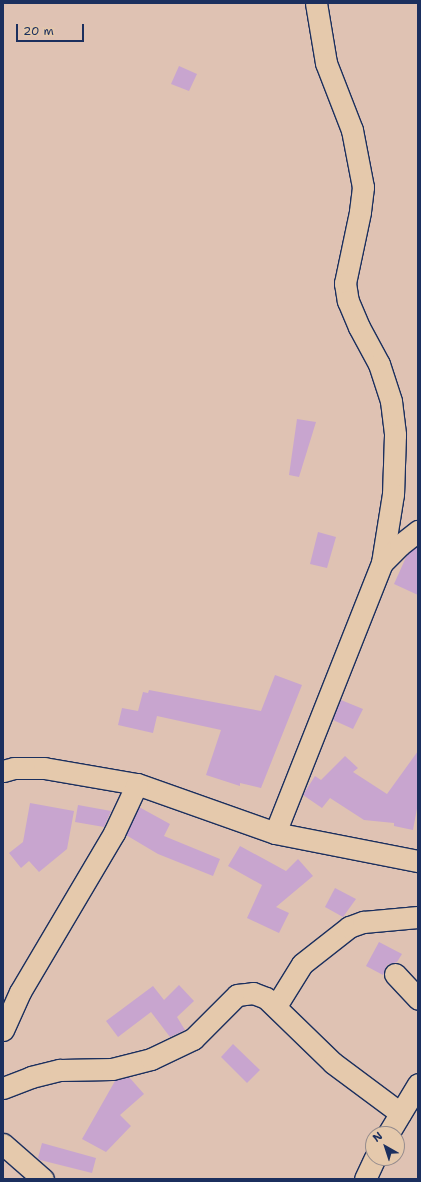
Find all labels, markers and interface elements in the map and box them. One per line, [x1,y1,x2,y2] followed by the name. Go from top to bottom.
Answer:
[18,16,86,42] scale bar
[23,23,54,39] text: 20 m
[365,1126,405,1166] north arrow
[370,1128,386,1146] text: N

